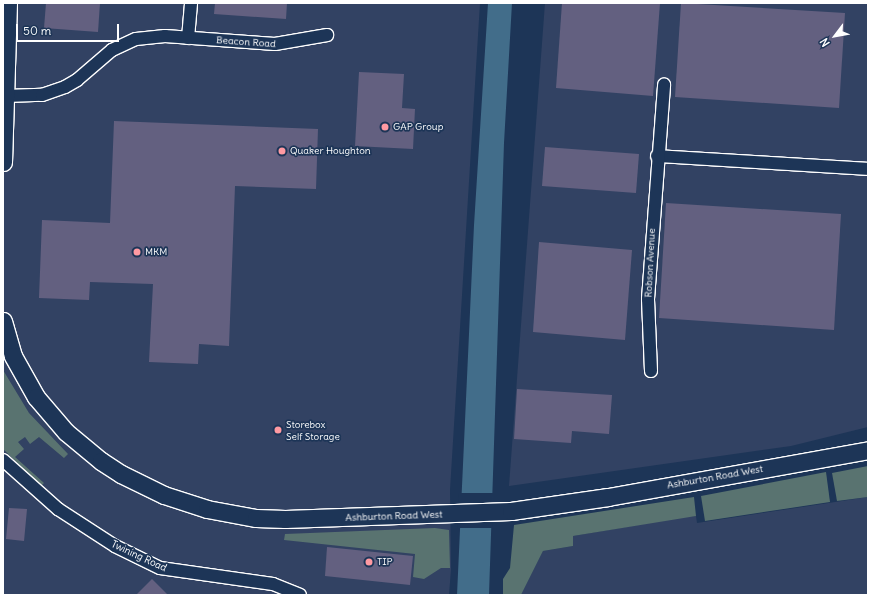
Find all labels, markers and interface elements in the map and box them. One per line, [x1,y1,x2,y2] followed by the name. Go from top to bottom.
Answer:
[18,16,121,42] scale bar
[815,16,855,56] north arrow
[23,23,51,38] text: 50 m
[216,34,276,50] street label: Beacon Road
[817,35,833,49] text: N
[393,121,443,133] place label: GAP Group
[380,122,390,132] marker: GAP Group
[290,145,371,157] place label: Quaker Houghton
[277,146,287,156] marker: Quaker Houghton
[642,228,658,298] street label: Robson Avenue
[145,246,167,258] place label: MKM
[132,247,142,257] marker: MKM
[286,418,340,442] place label: Storebox Self Storage
[273,425,283,435] marker: Storebox Self Storage
[666,463,764,491] street label: Ashburton Road West
[345,508,443,524] street label: Ashburton Road West
[109,538,169,574] street label: Twining Road
[377,556,393,568] place label: TIP
[364,557,374,567] marker: TIP

